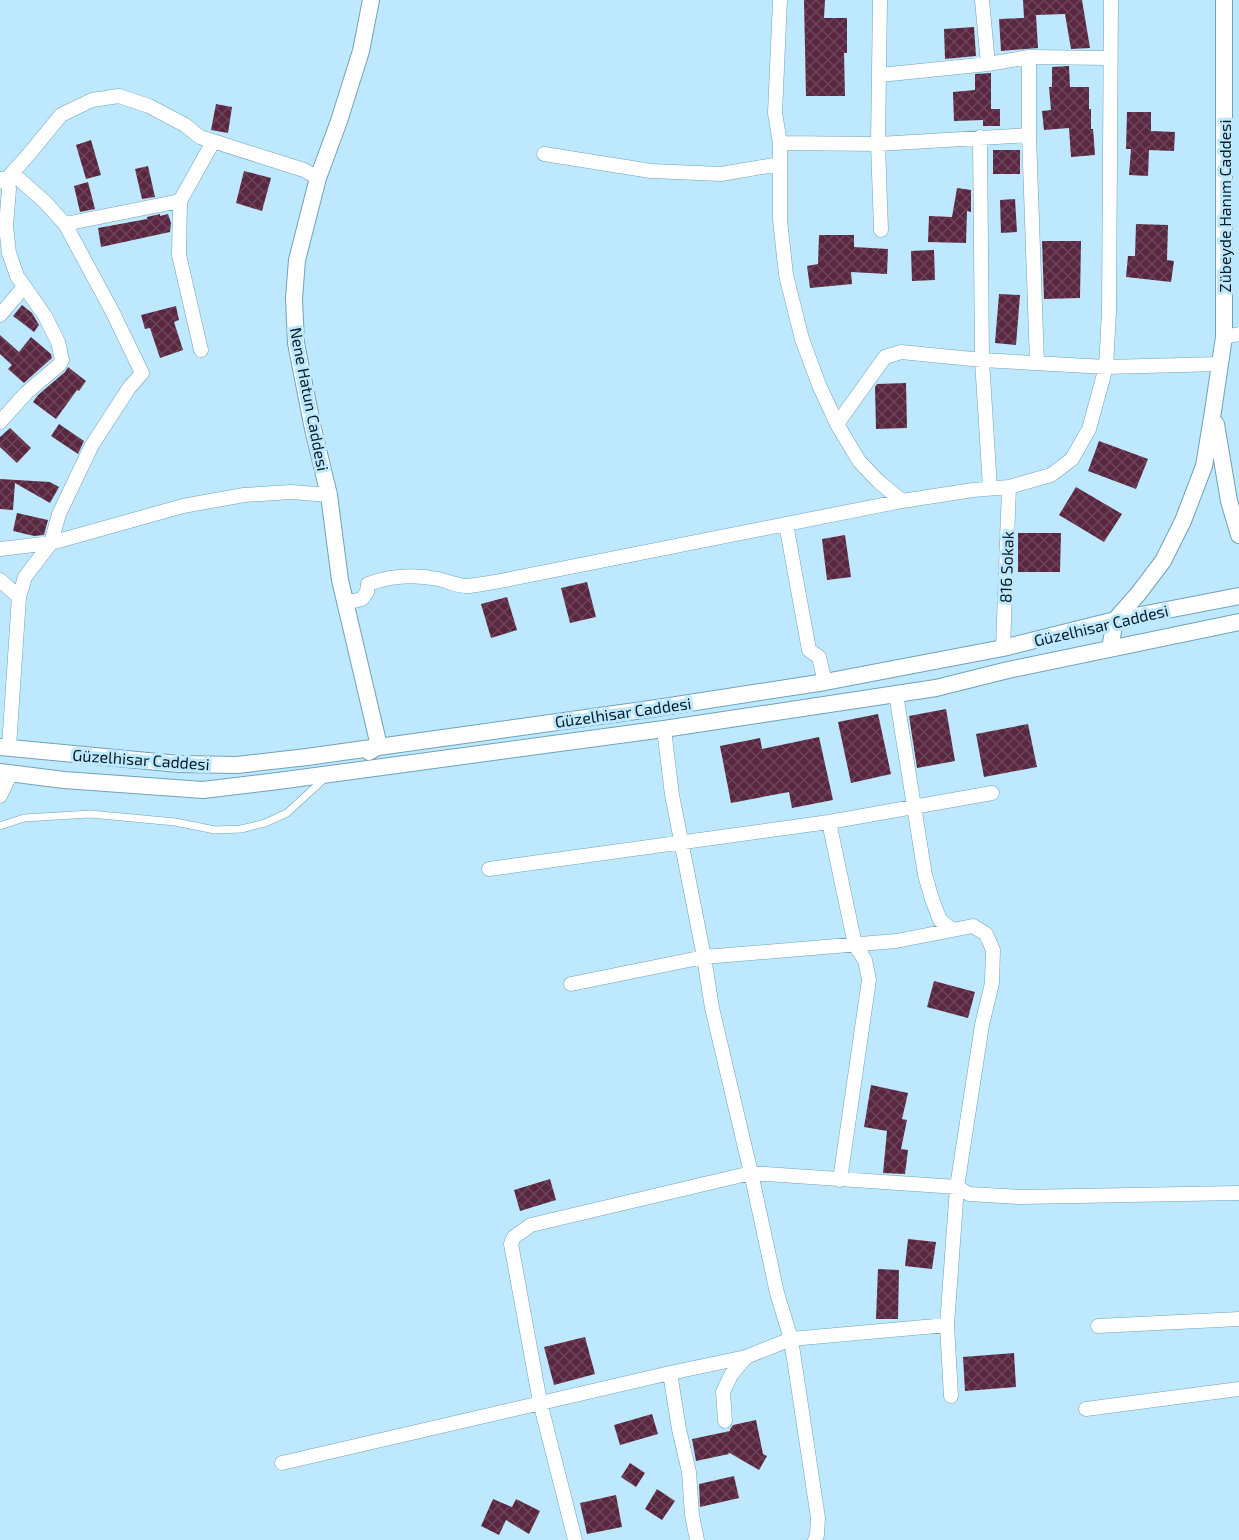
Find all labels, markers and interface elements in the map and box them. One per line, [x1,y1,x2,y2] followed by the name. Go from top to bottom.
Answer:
[1215,120,1234,292] street label: Zübeyde Hanım Caddesi
[287,326,333,472] street label: Nene Hatun Caddesi
[995,531,1017,603] street label: 816 Sokak
[1032,600,1170,650] street label: Güzelhisar Caddesi
[554,693,692,731] street label: Güzelhisar Caddesi
[72,745,210,773] street label: Güzelhisar Caddesi

